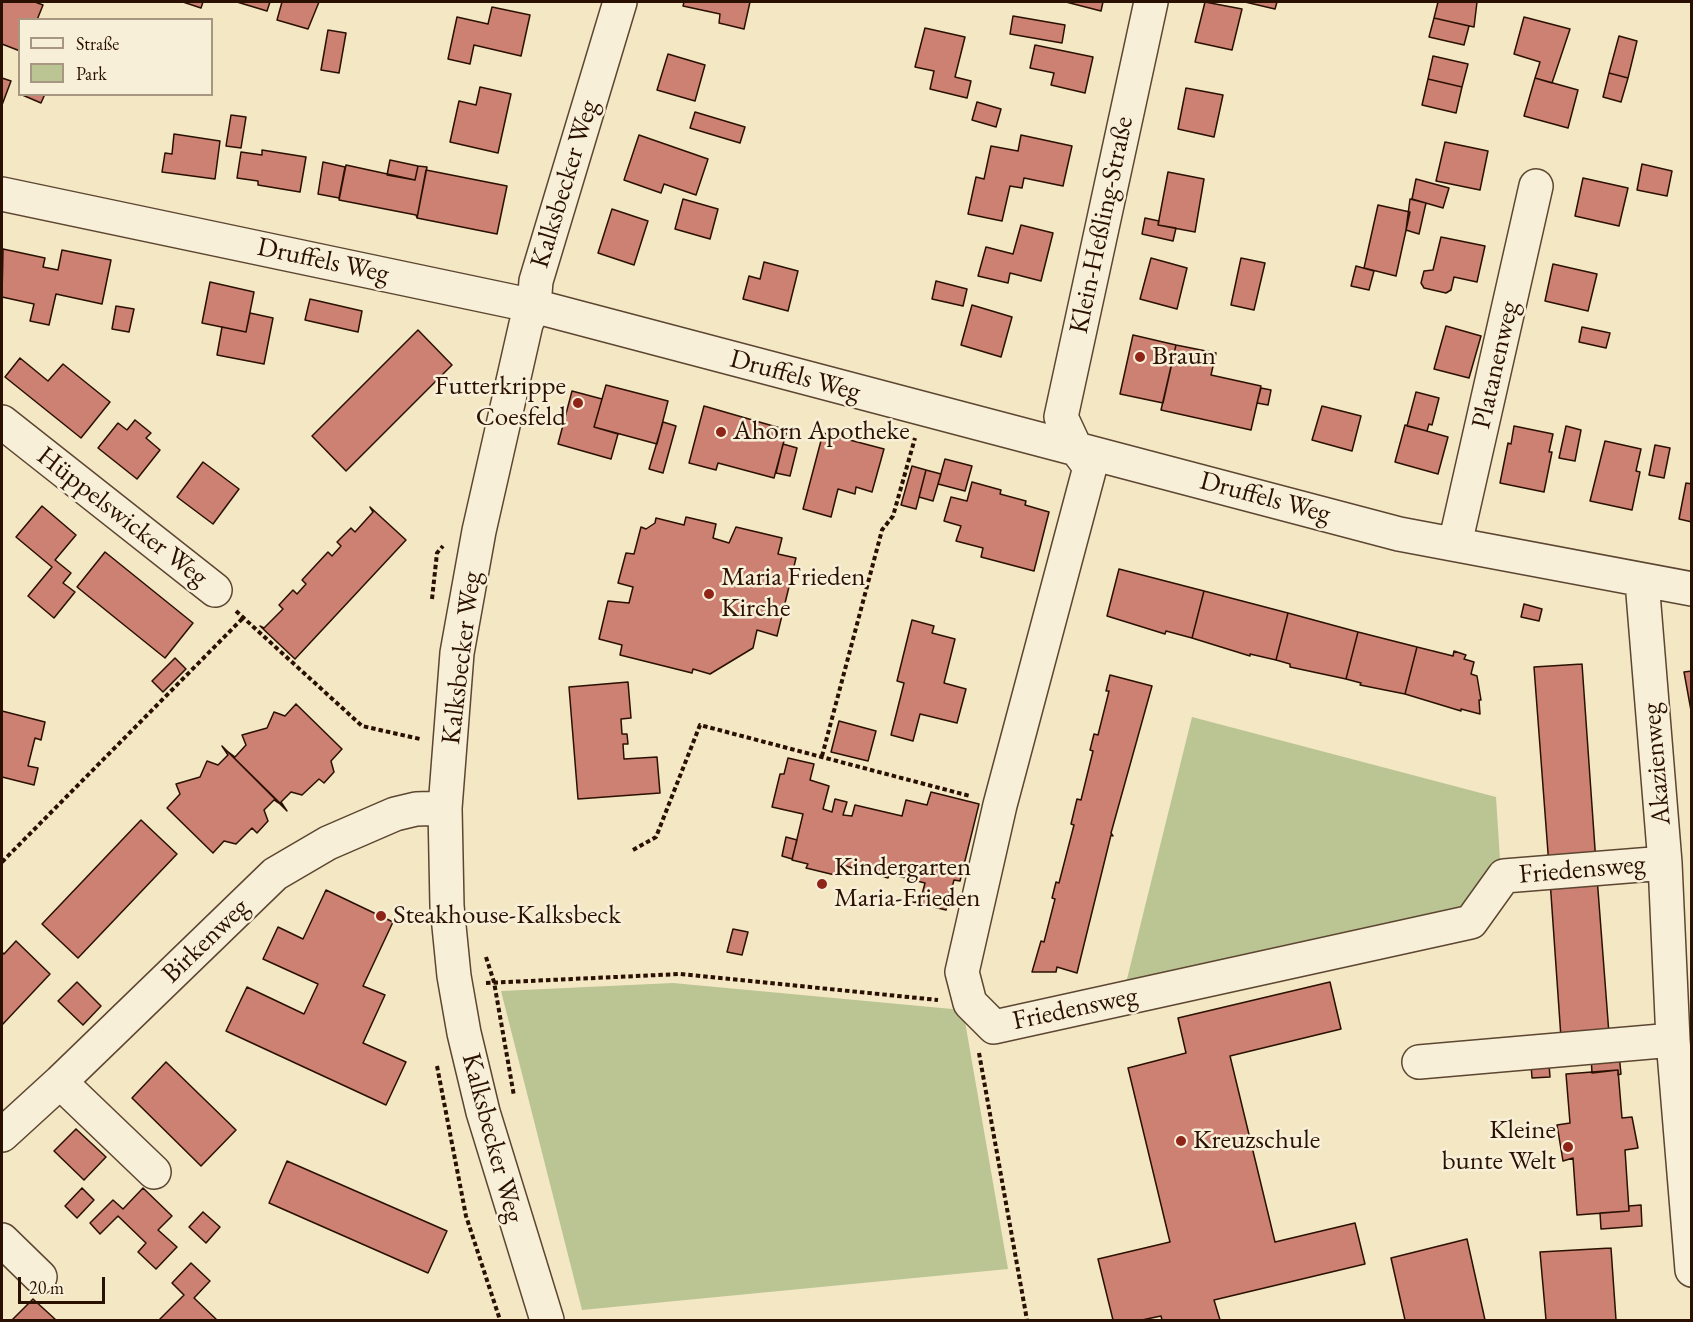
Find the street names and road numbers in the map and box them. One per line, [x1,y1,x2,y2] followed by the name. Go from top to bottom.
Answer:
[524,96,606,272] street label: Kalksbecker Weg
[1063,113,1141,337] street label: Klein-Heßling-Straße
[254,231,392,291] street label: Druffels Weg
[1466,298,1526,432] street label: Platanenweg
[726,343,864,409] street label: Druffels Weg
[30,440,214,594] street label: Hüppelswicker Weg
[1196,465,1334,531] street label: Druffels Weg
[435,570,489,746] street label: Kalksbecker Weg
[1636,702,1678,826] street label: Akazienweg
[1517,848,1647,892] street label: Friedensweg
[156,892,256,990] street label: Birkenweg
[1010,980,1140,1038] street label: Friedensweg
[454,1050,530,1226] street label: Kalksbecker Weg

